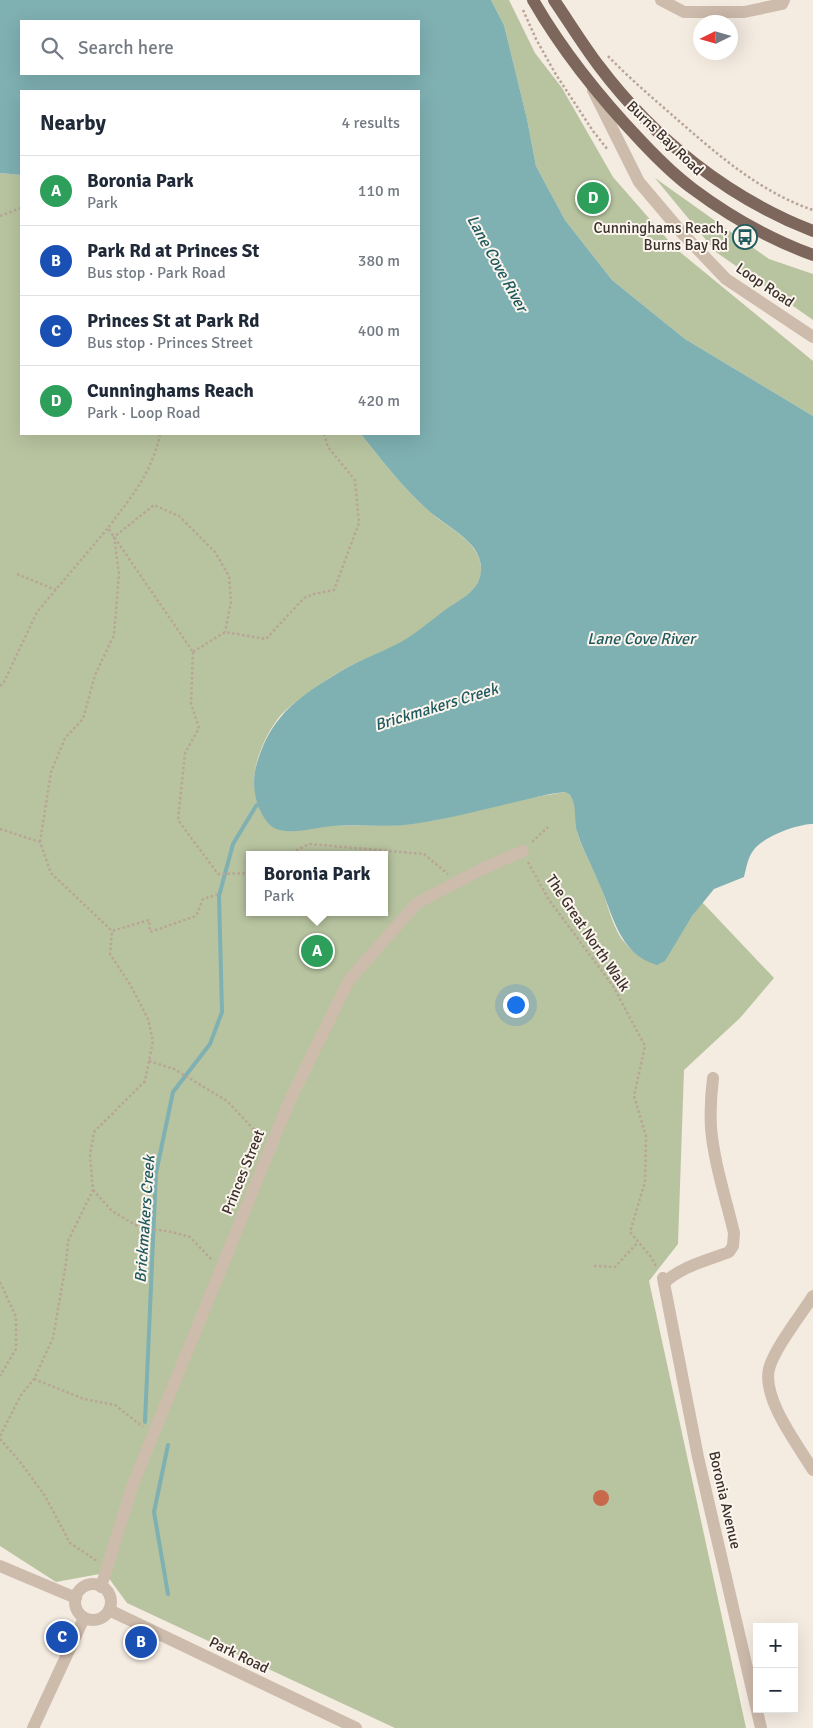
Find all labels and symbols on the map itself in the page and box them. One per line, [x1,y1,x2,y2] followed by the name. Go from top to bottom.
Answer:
[693,15,738,60] north arrow
[623,97,707,179] street label: Burns Bay Road
[577,179,609,217] pin: D
[462,212,533,317] water label: Lane Cove River
[594,219,728,254] place label: Cunninghams Reach, Burns Bay Rd
[732,224,758,250] bus stop icon: Cunninghams Reach, Burns Bay Rd
[732,259,798,311] street label: Loop Road
[587,629,697,649] water label: Lane Cove River
[372,678,502,735] water label: Brickmakers Creek
[542,871,634,995] street label: The Great North Walk
[301,932,333,970] pin: A
[503,992,529,1018] your location
[218,1127,268,1217] street label: Princes Street
[131,1153,160,1284] water label: Brickmakers Creek
[705,1449,745,1551] street label: Boronia Avenue
[46,1618,78,1656] pin: C
[125,1623,157,1661] pin: B
[206,1633,272,1677] street label: Park Road

